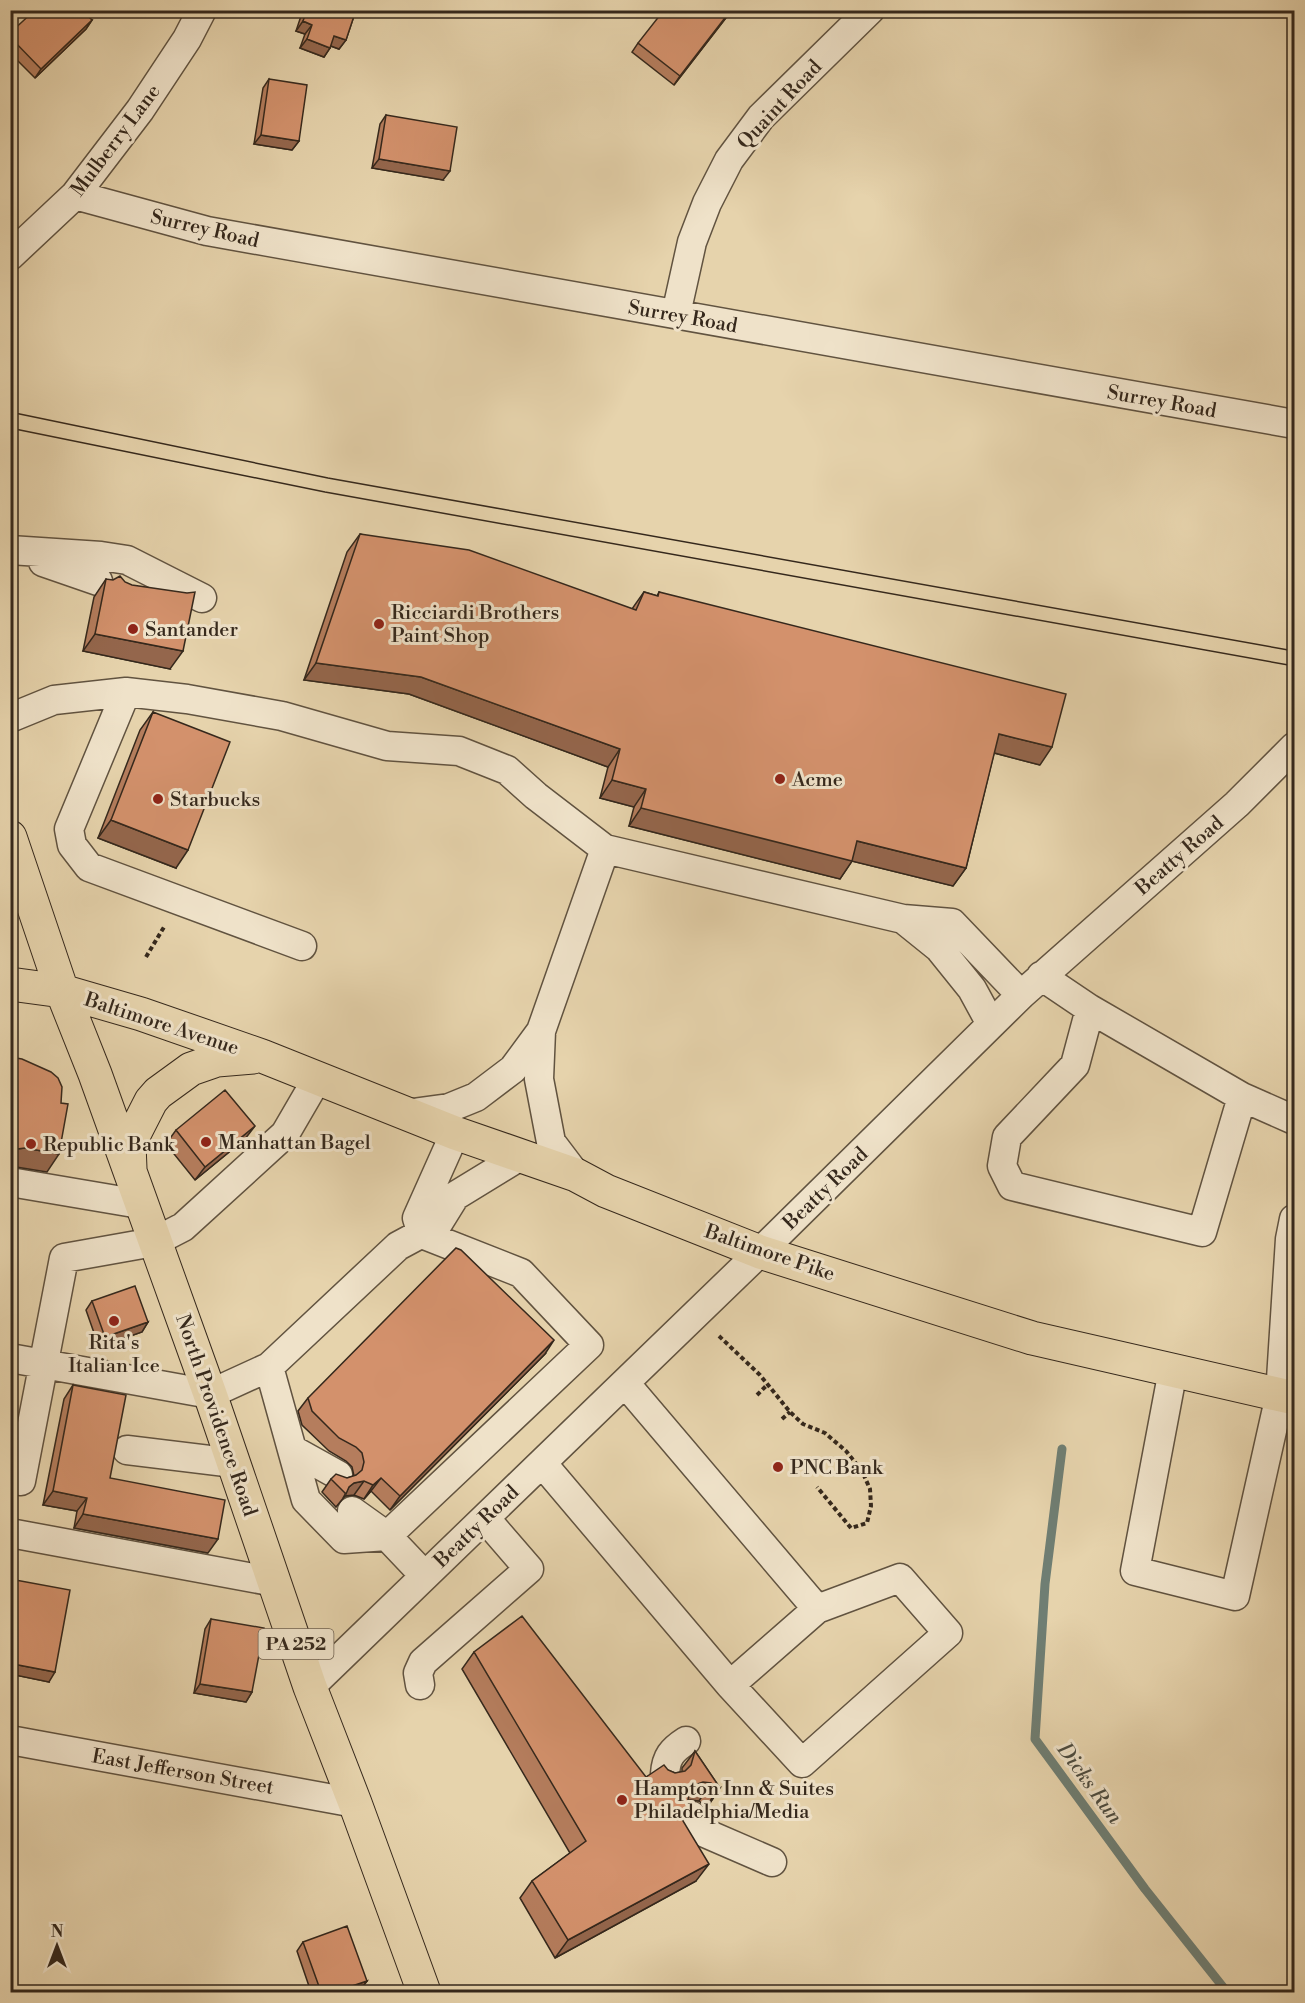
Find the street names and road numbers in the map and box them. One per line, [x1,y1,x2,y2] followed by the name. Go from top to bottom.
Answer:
[732,55,828,155] street label: Quaint Road
[66,80,167,202] street label: Mulberry Lane
[148,205,262,254] street label: Surrey Road
[626,296,740,340] street label: Surrey Road
[1105,381,1219,425] street label: Surrey Road
[1130,811,1230,902] street label: Beatty Road
[80,987,242,1061] street label: Baltimore Avenue
[778,1142,874,1237] street label: Beatty Road
[700,1219,838,1287] street label: Baltimore Pike
[169,1311,262,1520] street label: North Providence Road
[429,1480,525,1575] street label: Beatty Road
[258,1629,334,1659] road number: PA 252
[90,1744,276,1801] street label: East Jefferson Street

